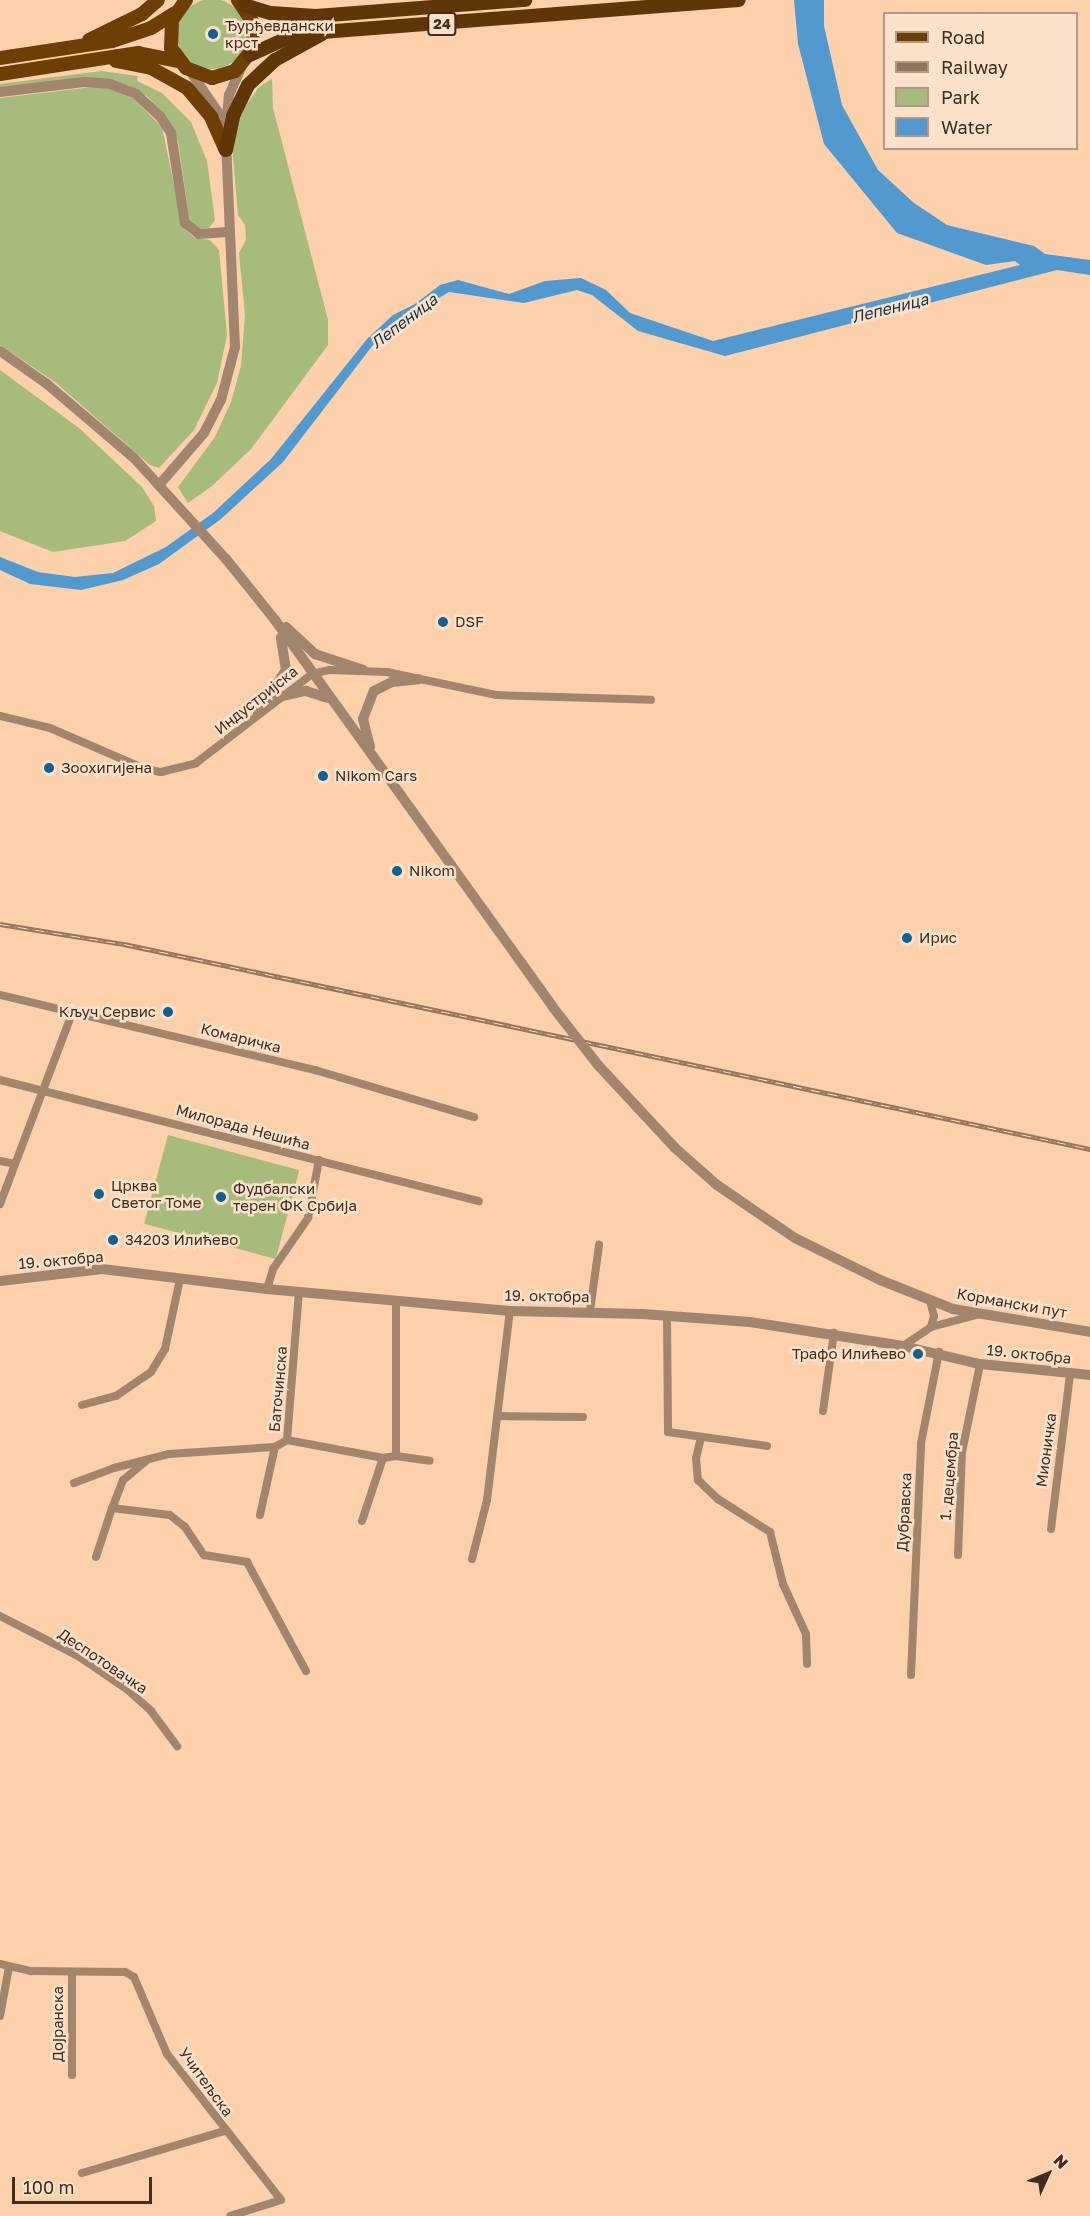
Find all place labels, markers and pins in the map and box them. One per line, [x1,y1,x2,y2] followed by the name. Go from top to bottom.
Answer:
[225,16,334,51] place label: Ђурђевдански крст
[206,27,220,41] marker: Ђурђевдански крст
[455,613,484,631] place label: DSF
[436,615,450,629] marker: DSF
[61,759,152,777] place label: Зоохигијена
[42,761,56,775] marker: Зоохигијена
[335,767,417,785] place label: Nikom Cars
[316,769,330,783] marker: Nikom Cars
[409,862,455,880] place label: Nikom
[390,864,404,878] marker: Nikom
[919,929,957,947] place label: Ирис
[900,931,914,945] marker: Ирис
[59,1003,156,1021] place label: Кључ Сервис
[161,1005,175,1019] marker: Кључ Сервис
[111,1176,202,1211] place label: Црква Светог Томе
[233,1179,357,1214] place label: Фудбалски терен ФК Србија
[92,1187,106,1201] marker: Црква Светог Томе
[214,1190,228,1204] marker: Фудбалски терен ФК Србија
[125,1231,238,1249] place label: 34203 Илићево
[106,1233,120,1247] marker: 34203 Илићево
[792,1345,906,1363] place label: Трафо Илићево
[911,1347,925,1361] marker: Трафо Илићево

